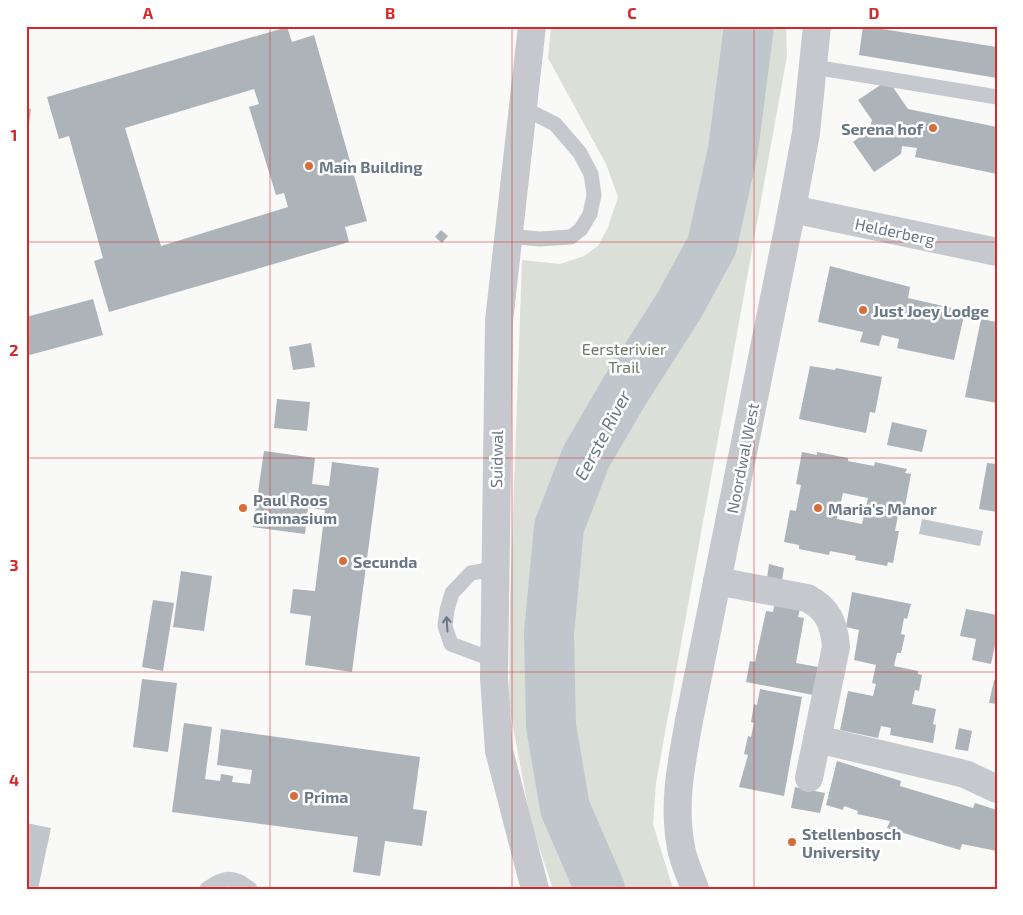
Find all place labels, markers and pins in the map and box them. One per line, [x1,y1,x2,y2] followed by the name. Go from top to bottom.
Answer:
[841,119,924,138] place label: Serena hof
[927,122,939,134] marker: Serena hof
[319,157,423,176] place label: Main Building
[303,160,315,172] marker: Main Building
[873,301,989,321] place label: Just Joey Lodge
[857,304,869,316] marker: Just Joey Lodge
[253,490,337,527] place label: Paul Roos Gimnasium
[828,499,937,518] place label: Maria's Manor
[237,502,249,514] marker: Paul Roos Gimnasium
[812,502,824,514] marker: Maria's Manor
[353,552,417,571] place label: Secunda
[337,555,349,567] marker: Secunda
[304,787,348,806] place label: Prima
[288,790,300,802] marker: Prima
[802,824,901,862] place label: Stellenbosch University
[786,836,798,848] marker: Stellenbosch University

